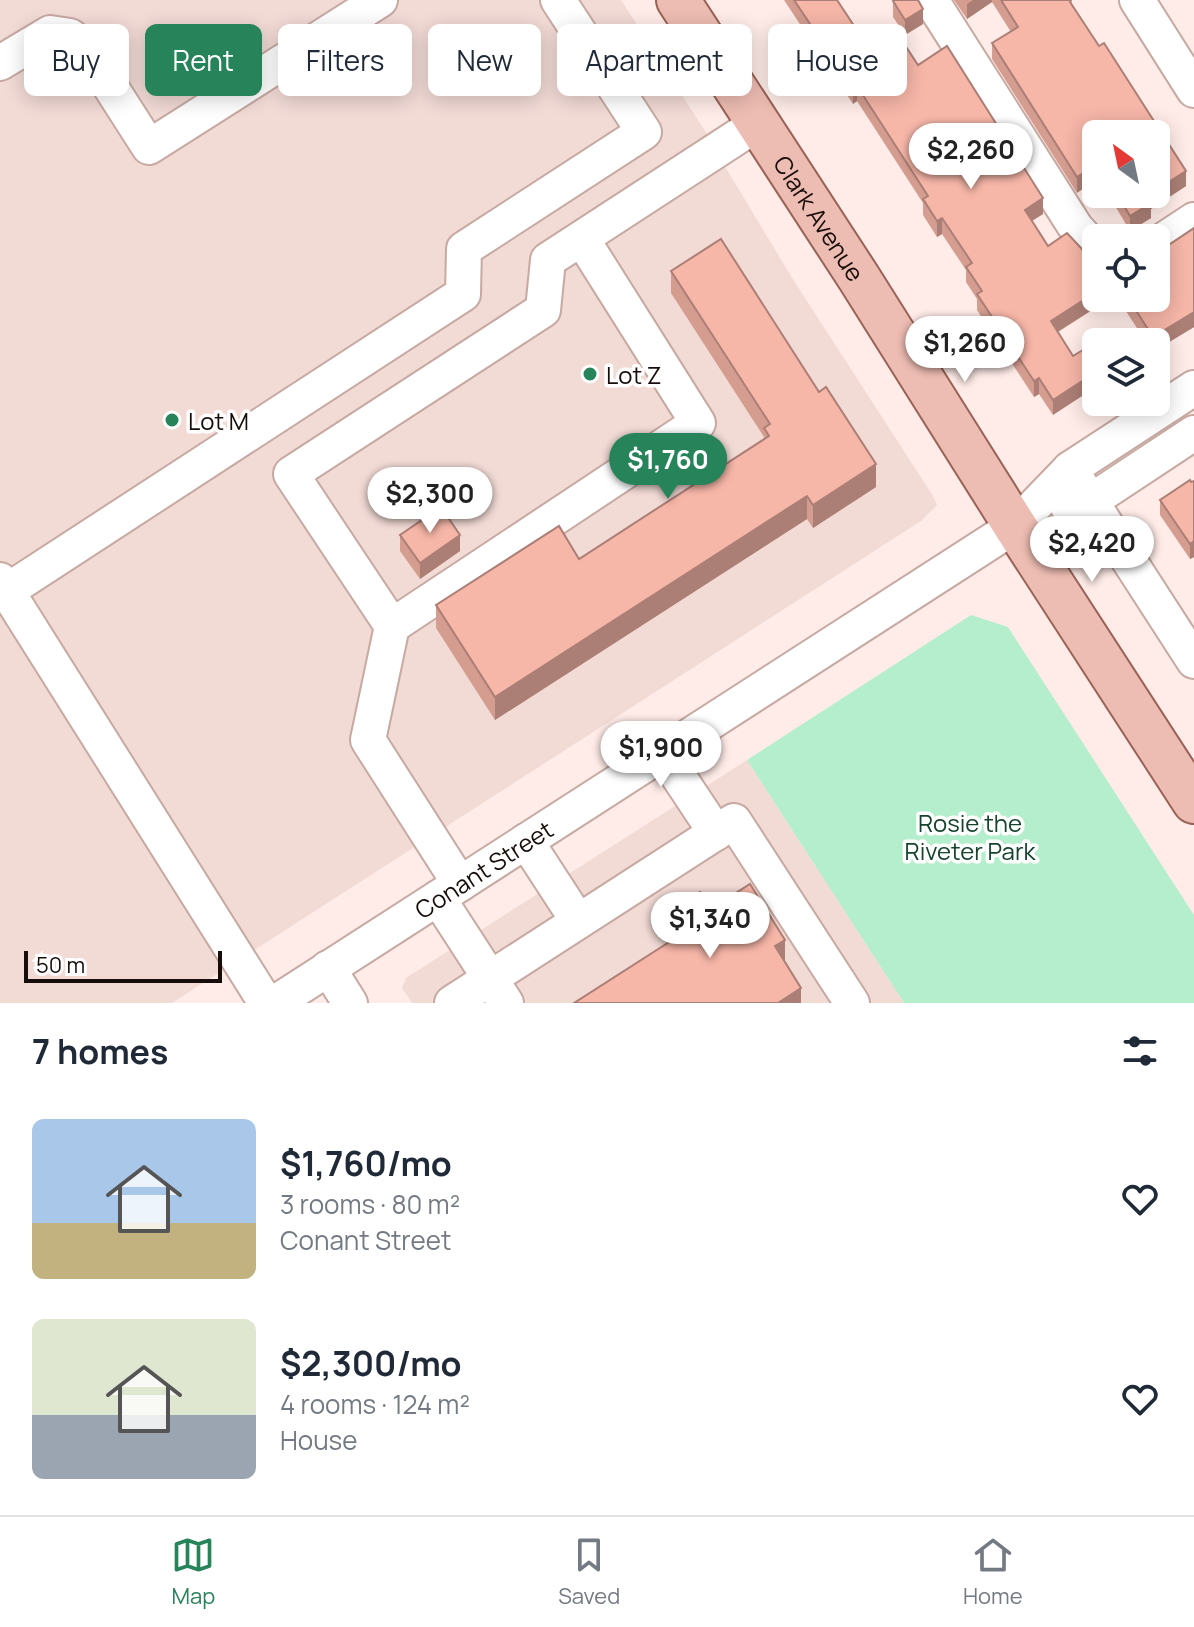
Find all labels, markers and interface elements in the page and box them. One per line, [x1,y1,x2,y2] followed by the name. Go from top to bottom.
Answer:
[24,24,129,96] chip: Buy
[145,24,262,96] chip: Rent
[278,24,412,96] chip: Filters
[428,24,541,96] chip: New
[557,24,752,96] chip: Apartment
[768,24,907,96] chip: House
[1082,120,1170,208] north arrow
[1082,120,1170,416] map controls
[906,123,1036,191] pin: $2,260
[927,131,1015,167] text: $2,260
[767,149,873,287] street label: Clark Avenue
[1082,224,1170,312] button: locate
[900,316,1030,384] pin: $1,260
[923,324,1007,360] text: $1,260
[1082,328,1170,416] button: layers
[606,358,662,391] place label: Lot Z
[581,365,599,383] marker: Lot Z
[188,404,249,437] place label: Lot M
[163,411,181,429] marker: Lot M
[603,433,733,501] pin: $1,760
[627,441,709,477] text: $1,760
[365,467,495,535] pin: $2,300
[385,475,475,511] text: $2,300
[1027,516,1157,584] pin: $2,420
[1048,524,1136,560] text: $2,420
[596,721,726,789] pin: $1,900
[619,729,703,765] text: $1,900
[905,806,1037,867] park label: Rosie the Riveter Park
[408,812,559,925] street label: Conant Street
[645,892,775,960] pin: $1,340
[669,900,751,936] text: $1,340
[24,947,222,983] scale bar
[36,950,85,980] text: 50 m
[32,1028,168,1074] text: 7 homes
[1118,1029,1162,1073] icon: filters
[280,1140,452,1186] text: $1,760/mo
[96,1151,192,1247] icon: home
[1118,1177,1162,1221] icon: heart
[280,1186,460,1222] text: 3 rooms · 80 m²
[280,1222,451,1258] text: Conant Street
[280,1340,461,1386] text: $2,300/mo
[96,1351,192,1447] icon: home
[1118,1377,1162,1421] icon: heart
[280,1386,470,1422] text: 4 rooms · 124 m²
[280,1422,357,1458] text: House
[171,1533,215,1611] tab: Map
[558,1533,620,1611] tab: Saved
[963,1533,1023,1611] tab: Home

